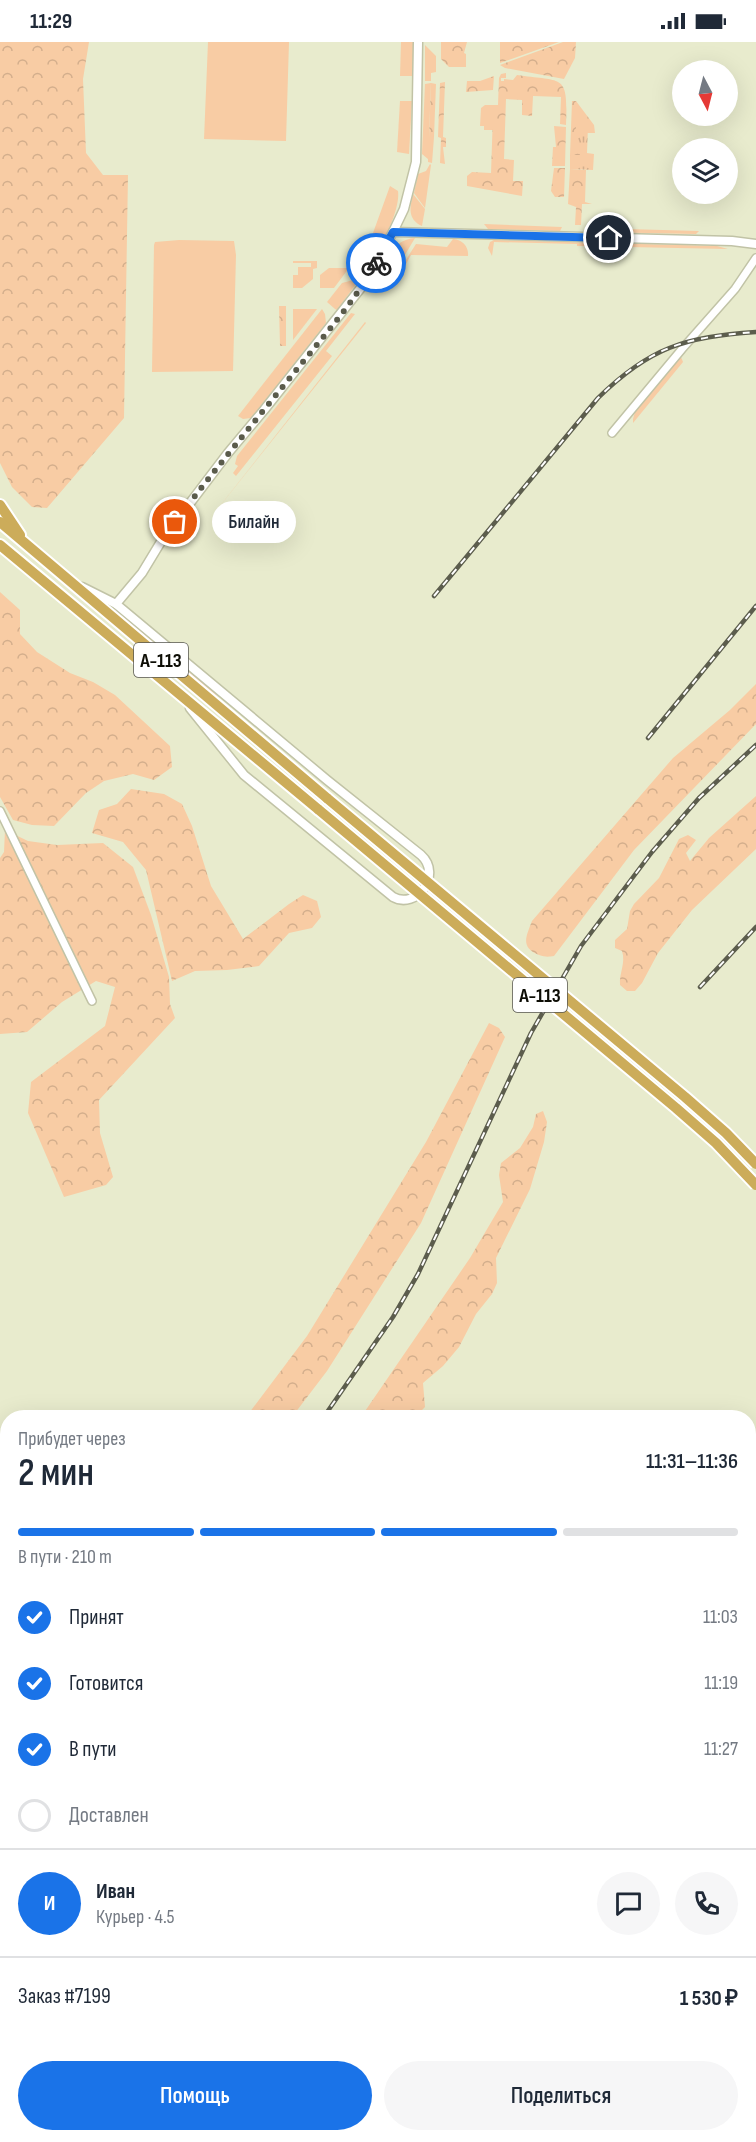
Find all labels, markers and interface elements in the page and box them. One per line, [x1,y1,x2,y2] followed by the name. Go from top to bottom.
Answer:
[30,8,72,35] text: 11:29
[672,60,738,126] north arrow
[672,60,738,204] map controls
[672,138,738,204] button: layers
[583,212,634,263] pin
[592,221,625,254] icon: home
[346,233,406,293] courier
[360,247,393,280] icon: bike
[149,496,200,547] pin
[211,501,295,543] callout: Билайн
[158,505,191,538] icon: bag
[228,510,280,534] text: Билайн
[134,643,188,677] road number: А-113
[513,978,567,1012] road number: А-113
[18,1427,126,1451] text: Прибудет через
[646,1448,738,1475] text: 11:31–11:36
[18,1450,94,1497] text: 2 мин
[18,1545,112,1569] text: В пути · 210 m
[18,1601,51,1634] icon: check
[69,1604,124,1631] text: Принят
[703,1605,738,1629] text: 11:03
[18,1667,51,1700] icon: check
[69,1670,143,1697] text: Готовится
[704,1671,738,1695] text: 11:19
[18,1733,51,1766] icon: check
[69,1736,117,1763] text: В пути
[704,1737,738,1761] text: 11:27
[69,1802,149,1829] text: Доставлен
[597,1872,660,1935] button: chat
[675,1872,738,1935] button: phone
[96,1878,135,1905] text: Иван
[44,1890,55,1917] text: И
[96,1905,175,1929] text: Курьер · 4.5
[18,1983,111,2010] text: Заказ #7199
[680,1985,738,2012] text: 1 530 ₽
[18,2061,372,2130] button: Помощь
[384,2061,738,2130] button: Поделиться

